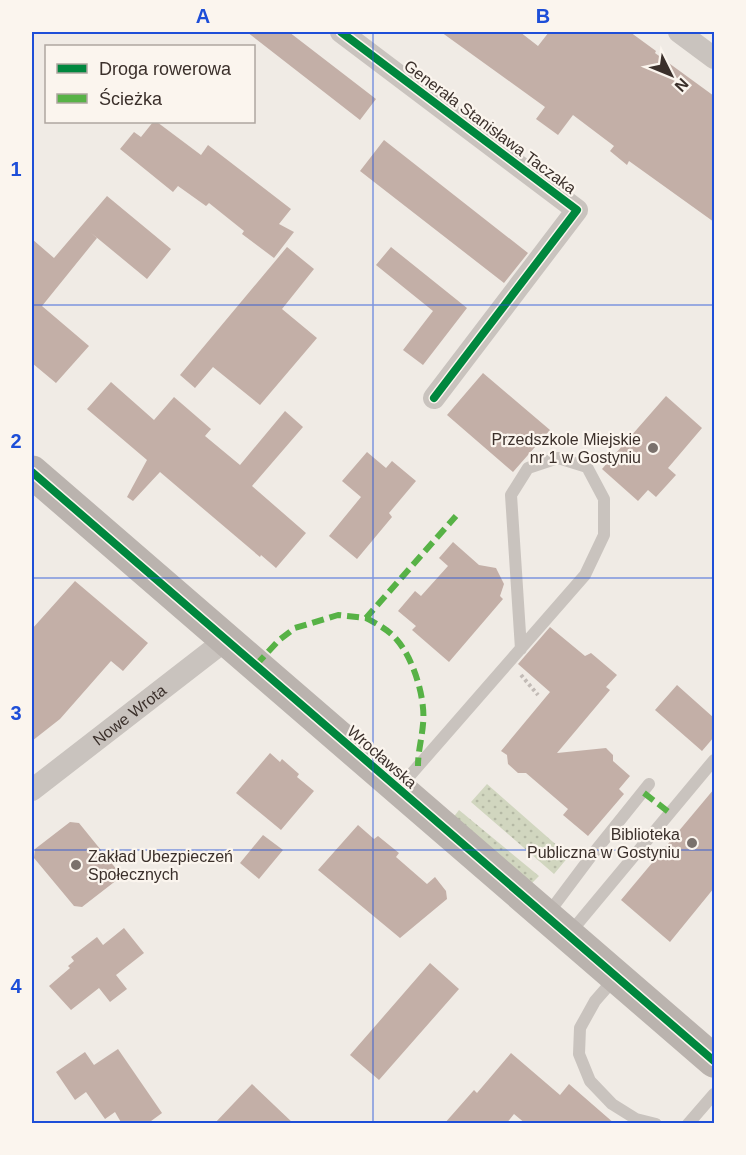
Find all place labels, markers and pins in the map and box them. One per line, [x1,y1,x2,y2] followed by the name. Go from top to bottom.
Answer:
[492,431,641,466] place label: Przedszkole Miejskie nr 1 w Gostyniu
[646,441,660,455] marker: Przedszkole Miejskie nr 1 w Gostyniu
[527,826,680,861] place label: Biblioteka Publiczna w Gostyniu
[685,836,699,850] marker: Biblioteka Publiczna w Gostyniu
[88,848,233,883] place label: Zakład Ubezpieczeń Społecznych
[69,858,83,872] marker: Zakład Ubezpieczeń Społecznych

